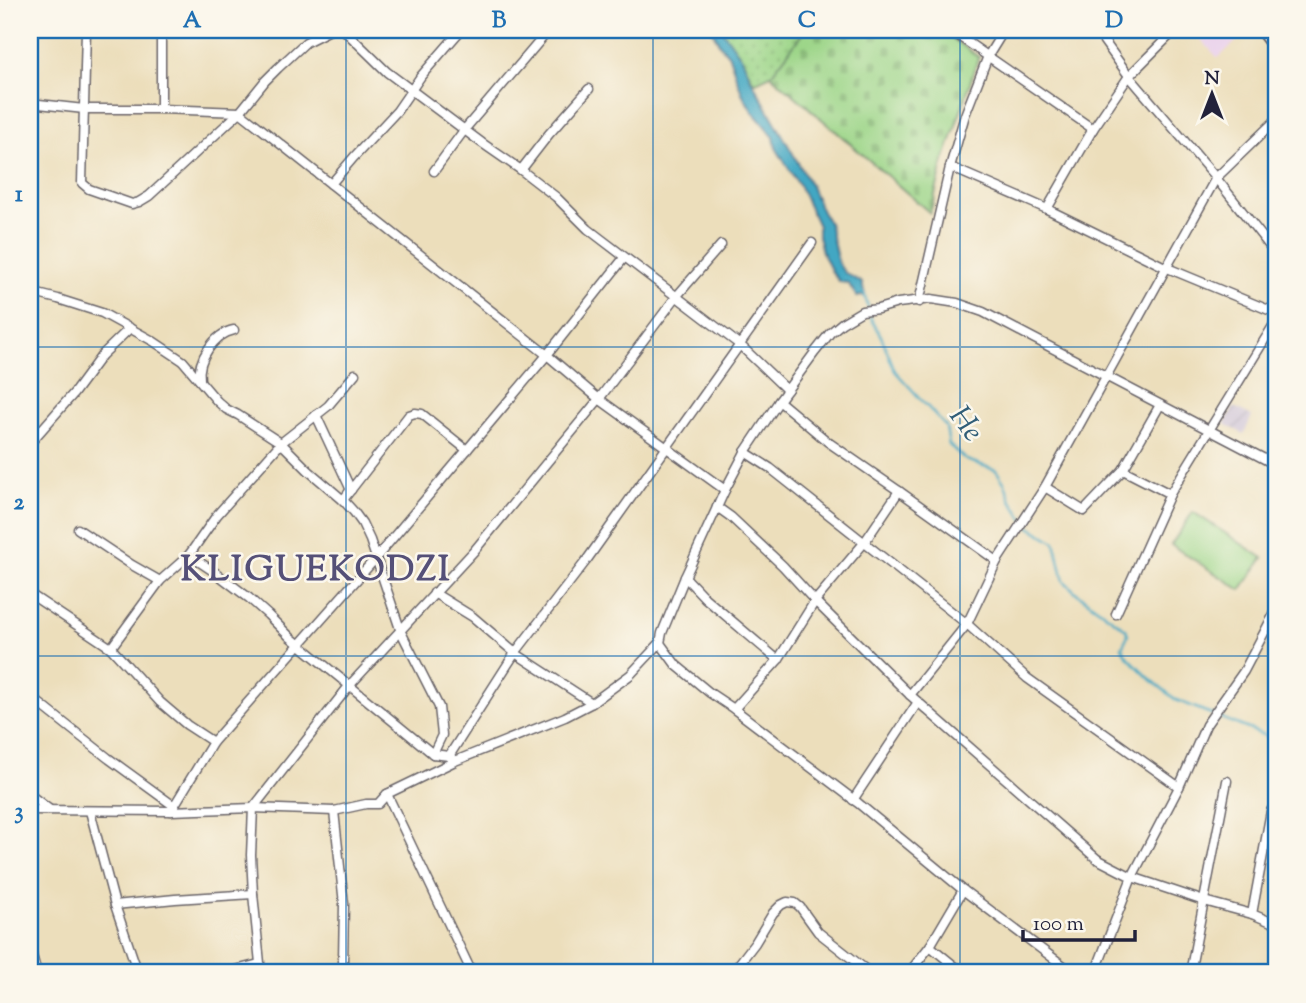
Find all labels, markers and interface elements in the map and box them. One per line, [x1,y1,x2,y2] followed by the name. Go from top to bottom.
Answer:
[183,5,202,38] text: A
[492,5,507,38] text: B
[798,5,816,38] text: C
[1105,5,1123,38] text: D
[1176,60,1246,130] north arrow
[1204,66,1220,93] text: N
[15,179,23,212] text: 1
[937,398,993,451] water label: He
[14,487,25,520] text: 2
[181,546,451,597] district label: KLIGUEKODZI
[14,796,24,829] text: 3
[1023,898,1134,942] scale bar
[1033,910,1084,940] text: 100 m

